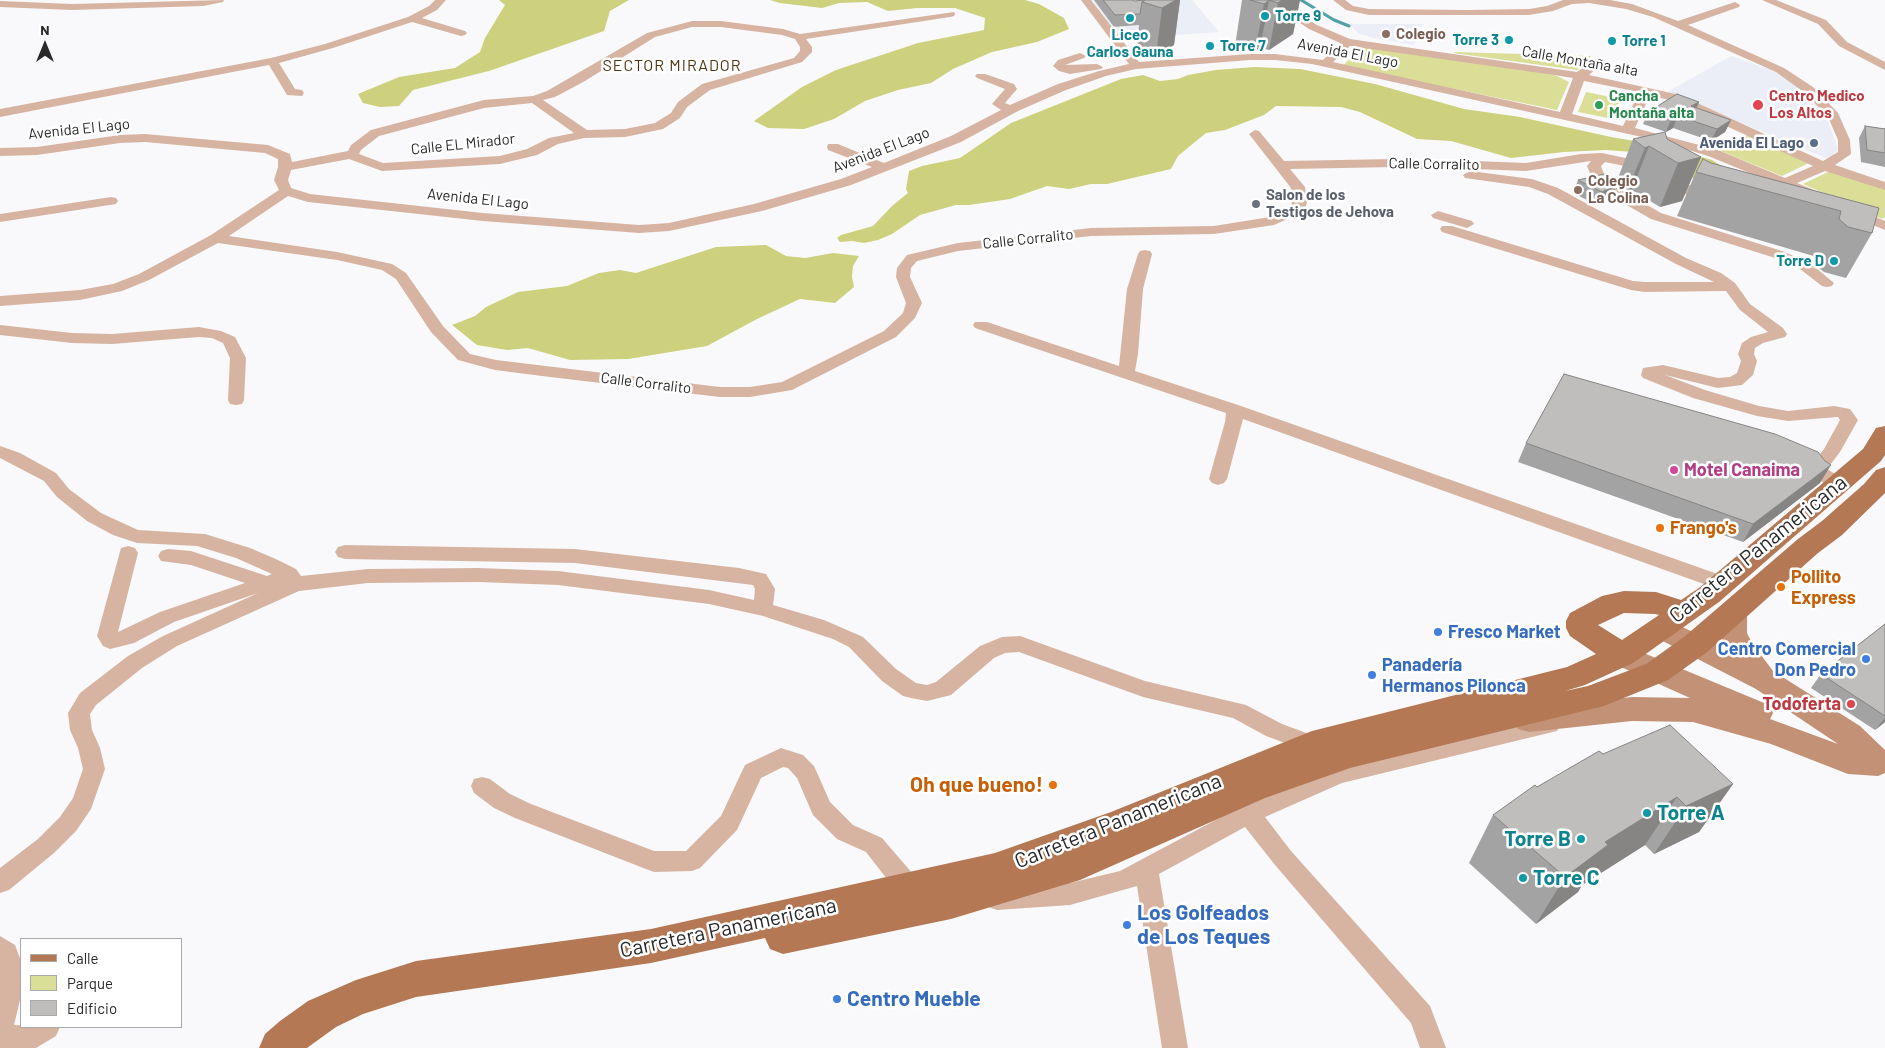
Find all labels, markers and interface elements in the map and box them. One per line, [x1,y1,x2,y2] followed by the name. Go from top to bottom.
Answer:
[1275,7,1321,25] place label: Torre 9
[1259,10,1271,22] marker: Torre 9
[1124,12,1136,24] marker: Liceo Carlos Gauna
[20,20,70,70] north arrow
[40,21,50,38] text: N
[1396,25,1446,43] place label: Colegio
[1087,26,1173,61] place label: Liceo Carlos Gauna
[1380,28,1392,40] marker: Colegio
[1453,31,1499,49] place label: Torre 3
[1622,32,1666,50] place label: Torre 1
[1296,34,1400,72] street label: Avenida El Lago
[1503,34,1515,46] marker: Torre 3
[1606,35,1618,47] marker: Torre 1
[1220,37,1266,55] place label: Torre 7
[1204,40,1216,52] marker: Torre 7
[1521,42,1639,80] street label: Calle Montaña alta
[601,56,743,76] district label: SECTOR MIRADOR
[1609,87,1694,122] place label: Cancha Montaña alta
[1769,87,1865,122] place label: Centro Medico Los Altos
[1751,98,1765,112] marker: Centro Medico Los Altos
[1593,99,1605,111] marker: Cancha Montaña alta
[27,115,131,143] street label: Avenida El Lago
[830,123,932,177] street label: Avenida El Lago
[410,130,516,158] street label: Calle EL Mirador
[1699,134,1804,152] place label: Avenida El Lago
[1808,137,1820,149] marker: Avenida El Lago
[1388,154,1480,174] street label: Calle Corralito
[1588,172,1649,207] place label: Colegio La Colina
[1572,184,1584,196] marker: Colegio La Colina
[426,185,530,213] street label: Avenida El Lago
[1266,186,1394,221] place label: Salon de los Testigos de Jehova
[1250,198,1262,210] marker: Salon de los Testigos de Jehova
[982,225,1074,253] street label: Calle Corralito
[1776,252,1824,270] place label: Torre D
[1828,255,1840,267] marker: Torre D
[600,369,692,397] street label: Calle Corralito
[1684,459,1800,481] place label: Motel Canaima
[1668,464,1680,476] marker: Motel Canaima
[1664,470,1852,628] street label: Carretera Panamericana
[1670,517,1737,539] place label: Frango's
[1654,522,1666,534] marker: Frango's
[1791,566,1856,608] place label: Pollito Express
[1775,581,1787,593] marker: Pollito Express
[1448,621,1561,643] place label: Fresco Market
[1432,626,1444,638] marker: Fresco Market
[1718,638,1856,681] place label: Centro Comercial Don Pedro
[1860,653,1872,665] marker: Centro Comercial Don Pedro
[1382,654,1526,696] place label: Panadería Hermanos Pilonca
[1366,669,1378,681] marker: Panadería Hermanos Pilonca
[1762,693,1841,715] place label: Todoferta
[1845,698,1857,710] marker: Todoferta
[1011,768,1225,874] street label: Carretera Panamericana
[910,772,1043,798] place label: Oh que bueno!
[1047,779,1059,791] marker: Oh que bueno!
[1657,800,1725,826] place label: Torre A
[1641,807,1653,819] marker: Torre A
[1504,826,1571,852] place label: Torre B
[1575,833,1587,845] marker: Torre B
[1533,865,1599,891] place label: Torre C
[1517,872,1529,884] marker: Torre C
[617,893,839,963] street label: Carretera Panamericana
[1137,900,1270,950] place label: Los Golfeados de Los Teques
[1121,919,1133,931] marker: Los Golfeados de Los Teques
[20,938,182,1028] legend
[67,949,99,967] text: Calle
[67,974,113,992] text: Parque
[847,986,981,1012] place label: Centro Mueble
[831,993,843,1005] marker: Centro Mueble
[67,999,117,1017] text: Edificio

